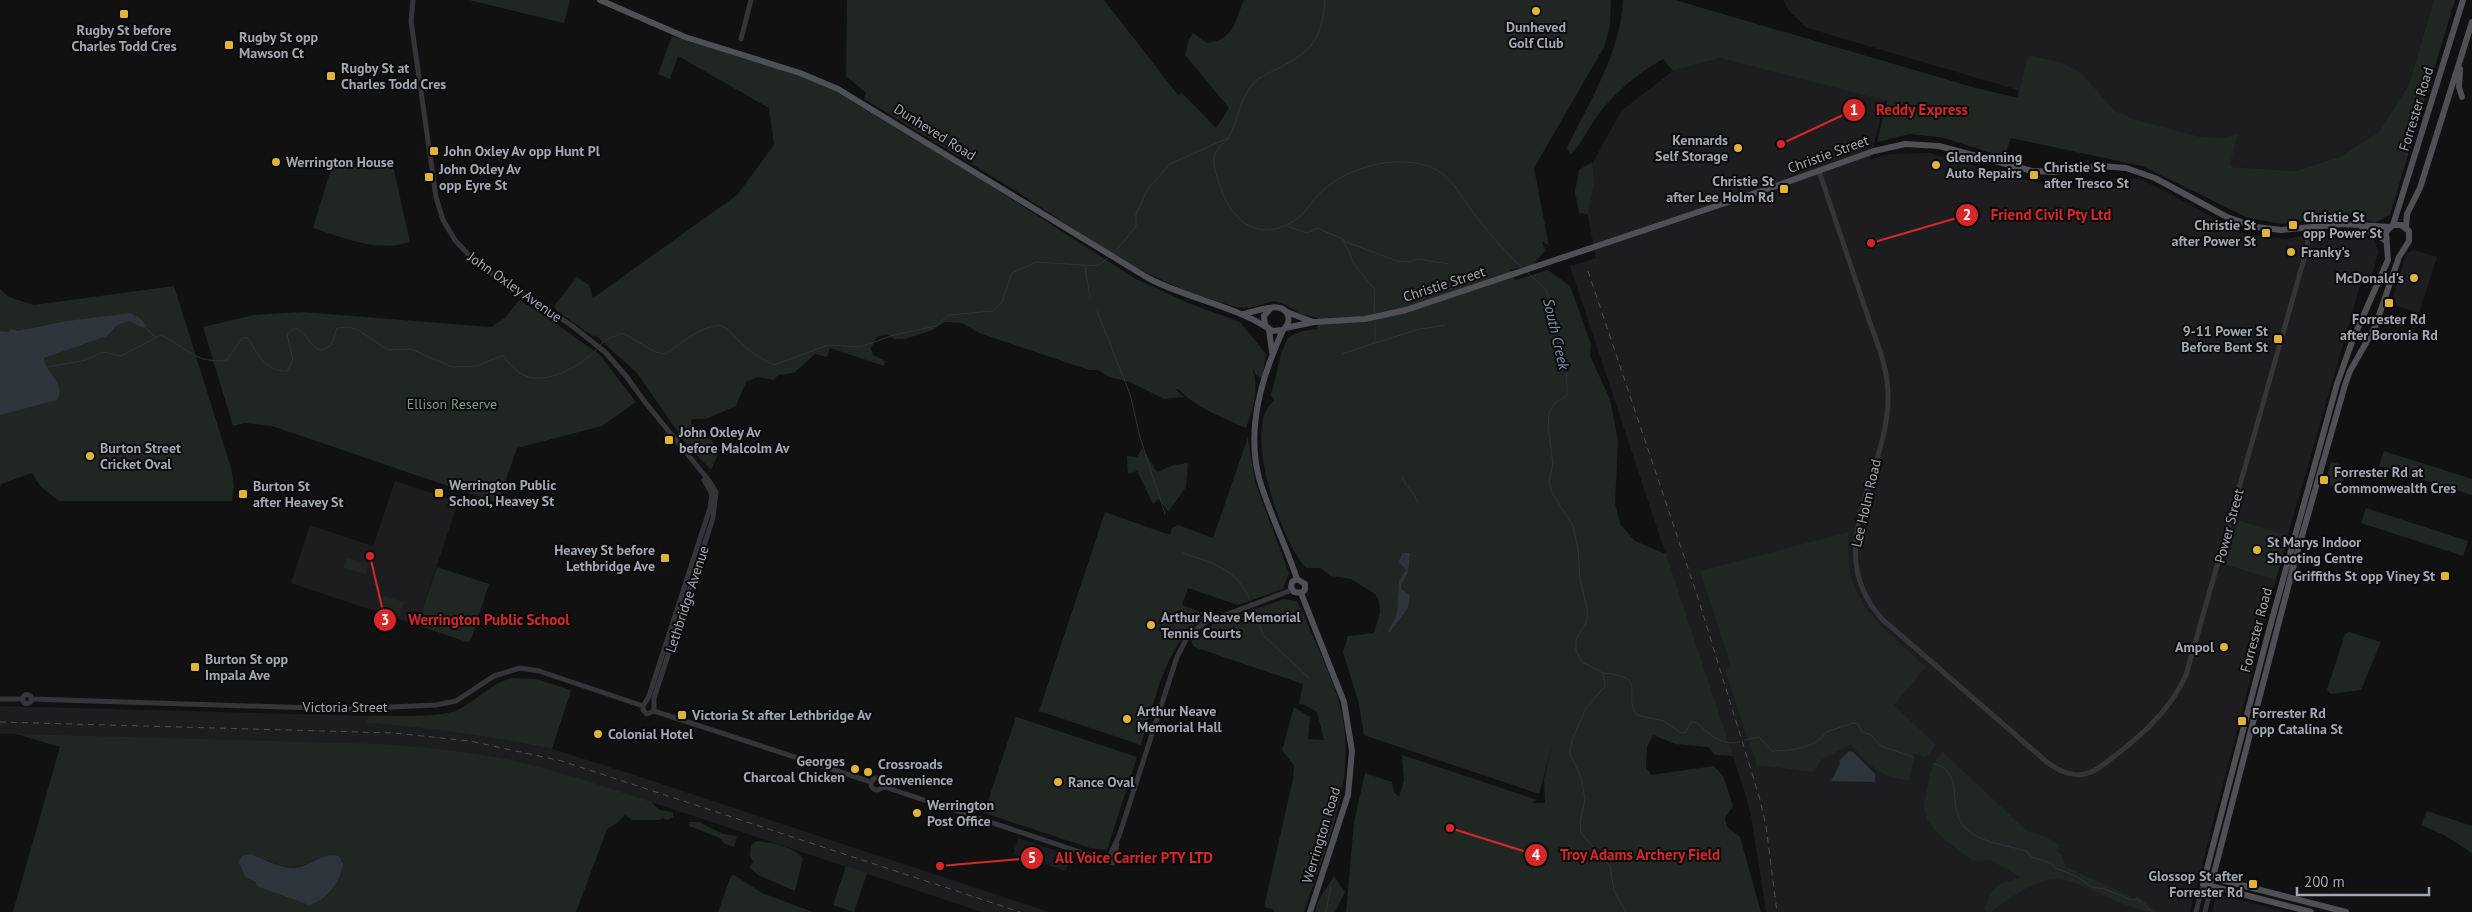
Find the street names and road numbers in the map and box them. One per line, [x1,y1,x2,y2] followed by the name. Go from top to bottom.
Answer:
[2395,65,2437,153] street label: Forrester Road
[891,100,979,164] street label: Dunheved Road
[1785,131,1871,177] street label: Christie Street
[464,247,566,326] street label: John Oxley Avenue
[1401,262,1488,306] street label: Christie Street
[1847,457,1885,549] street label: Lee Holm Road
[2210,487,2248,565] street label: Power Street
[661,543,713,655] street label: Lethbridge Avenue
[2236,586,2276,674] street label: Forrester Road
[301,698,388,716] street label: Victoria Street
[1298,785,1344,885] street label: Werrington Road

